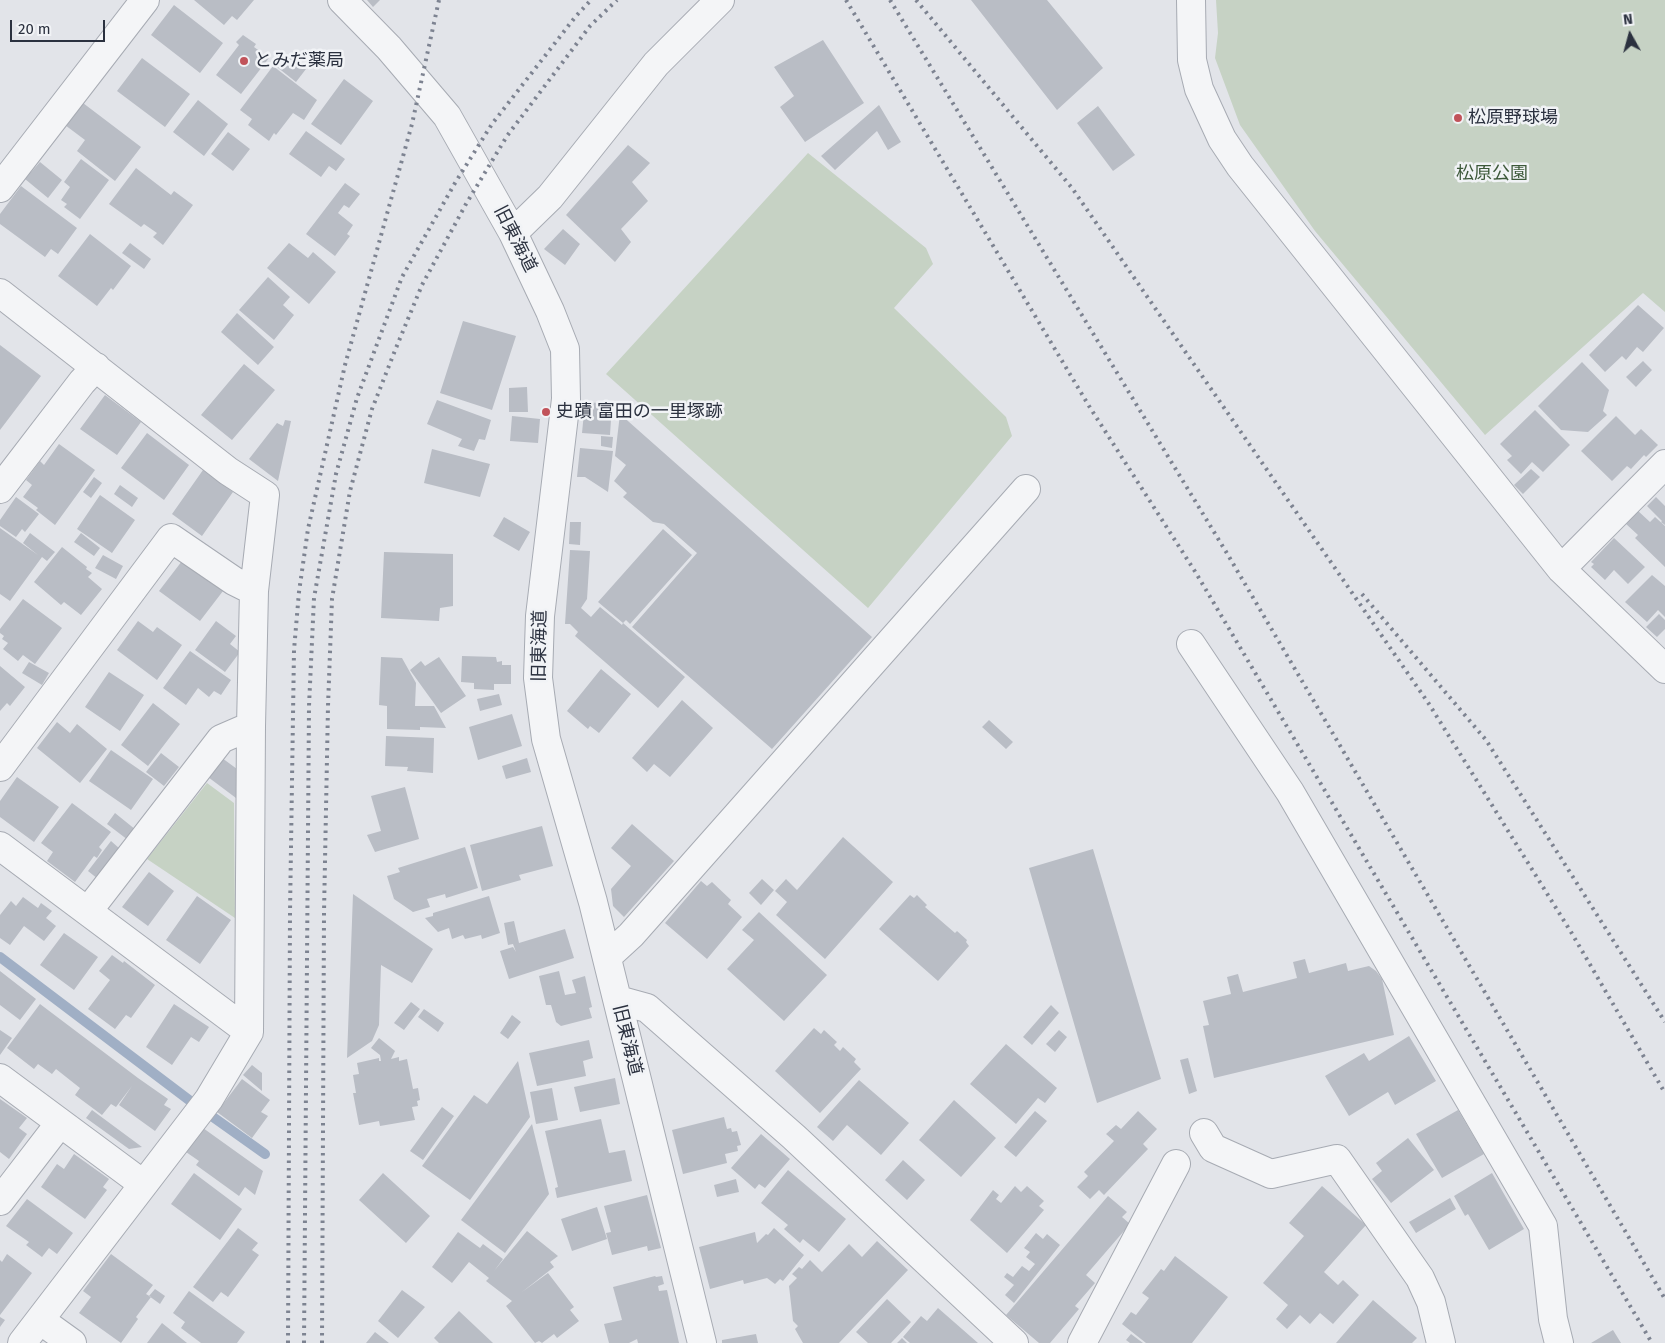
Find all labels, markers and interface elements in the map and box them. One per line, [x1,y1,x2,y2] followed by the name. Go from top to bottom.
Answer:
[12,10,108,42] scale bar
[1605,10,1655,60] north arrow
[1622,11,1634,29] text: N
[18,20,51,38] text: 20 m
[254,50,344,72] place label: とみだ薬局
[238,55,250,67] marker: とみだ薬局
[1468,107,1558,129] place label: 松原野球場
[1452,112,1464,124] marker: 松原野球場
[1456,163,1528,185] park label: 松原公園
[489,202,541,276] street label: 旧東海道
[556,401,723,423] place label: 史蹟 富田の一里塚跡
[540,406,552,418] marker: 史蹟 富田の一里塚跡
[529,610,551,682] street label: 旧東海道
[608,1002,646,1078] street label: 旧東海道

